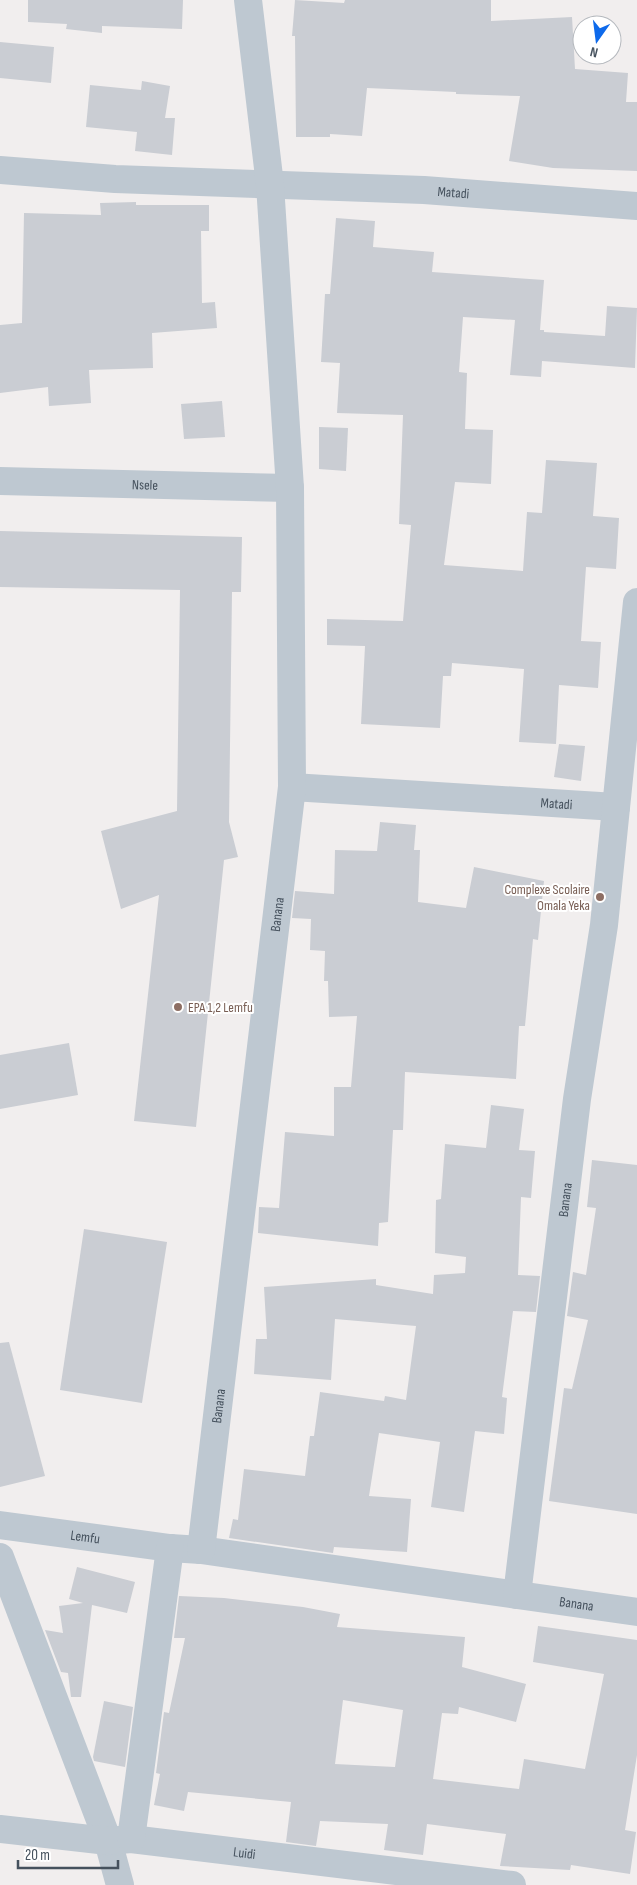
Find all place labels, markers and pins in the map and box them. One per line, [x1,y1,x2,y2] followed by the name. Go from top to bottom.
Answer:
[504,881,590,914] place label: Complexe Scolaire Omala Yeka
[594,891,606,903] marker: Complexe Scolaire Omala Yeka
[188,999,253,1016] place label: EPA 1,2 Lemfu
[172,1001,184,1013] marker: EPA 1,2 Lemfu

